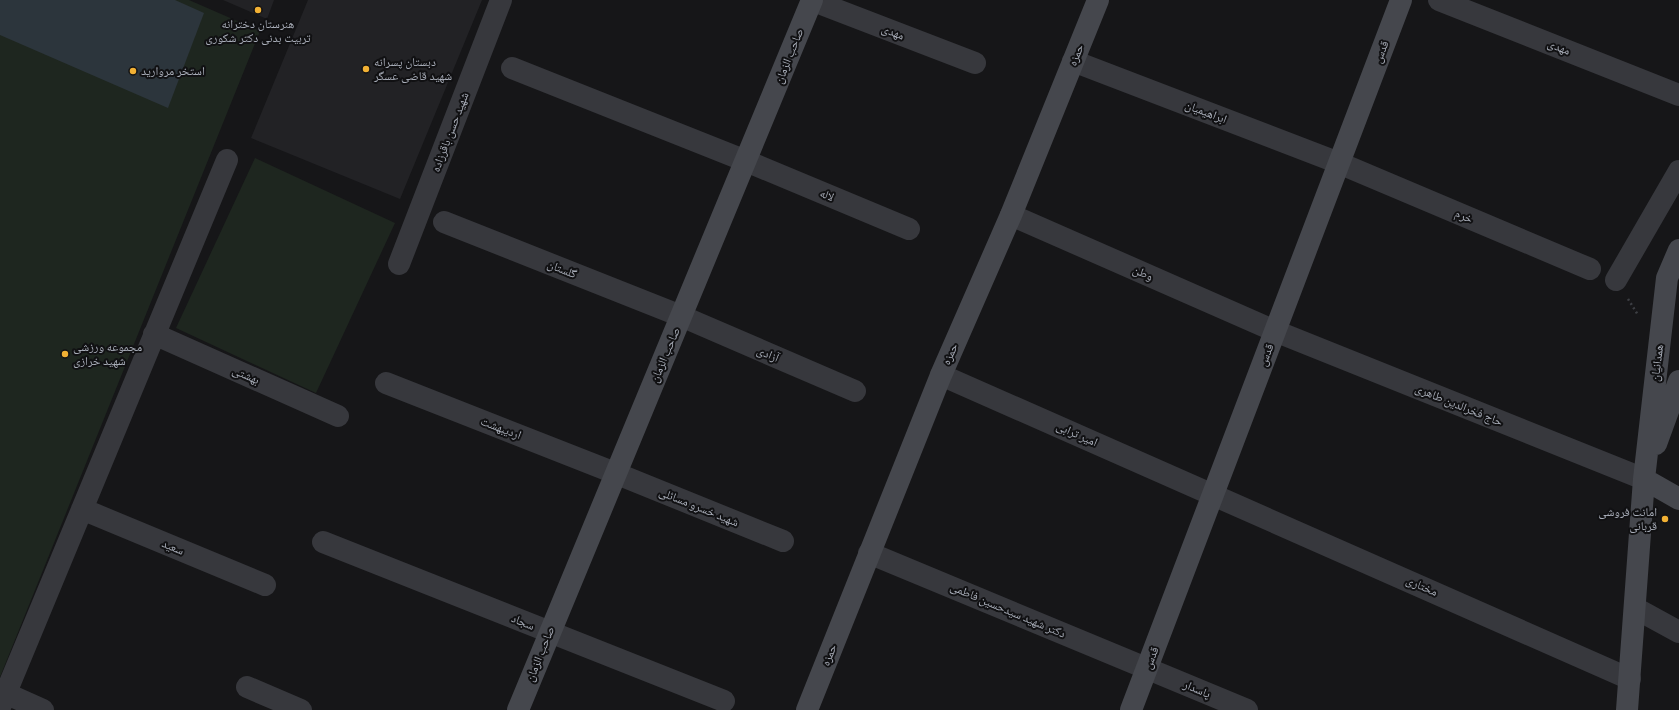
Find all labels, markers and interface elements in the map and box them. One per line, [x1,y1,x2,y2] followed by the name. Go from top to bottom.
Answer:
[253,5,263,15] marker: هنرستان دخترانه تربیت بدنی دکتر شکوری
[205,16,311,46] place label: هنرستان دخترانه تربیت بدنی دکتر شکوری
[879,20,907,44] street label: مهدی
[771,26,807,86] street label: صاحب الزمان
[1545,35,1573,59] street label: مهدی
[1369,38,1393,66] street label: قدس
[1064,41,1088,68] street label: حمزه
[373,54,452,84] place label: دبستان پسرانه شهید قاضی عسگر
[141,63,205,79] place label: استخر مروارید
[361,64,371,74] marker: دبستان پسرانه شهید قاضی عسگر
[128,66,138,76] marker: استخر مروارید
[427,90,473,174] street label: شهید حسن باقرزاده
[1183,97,1229,127] street label: ابراهیمیان
[817,185,837,205] street label: لاله
[1452,205,1476,227] street label: خرم
[545,256,579,282] street label: گلستان
[1130,262,1156,284] street label: وطن
[646,325,684,385] street label: صاحب الزمان
[73,339,142,369] place label: مجموعه ورزشی شهید خرازی
[938,340,962,367] street label: حمزه
[1254,341,1278,369] street label: قدس
[754,342,782,366] street label: آزادی
[1647,344,1667,382] street label: همدانیان
[60,349,70,359] marker: مجموعه ورزشی شهید خرازی
[230,362,262,388] street label: بهشتی
[1413,380,1506,430] street label: حاج فخرالدین طاهری
[478,413,524,443] street label: اردیبهشت
[1054,418,1100,450] street label: امیر ترابی
[657,484,741,530] street label: شهید خسرو مسائلی
[1598,504,1657,534] place label: امانت فروشی قربانی
[1660,514,1670,524] marker: امانت فروشی قربانی
[159,535,187,559] street label: سعید
[1404,572,1440,600] street label: مختاری
[948,578,1068,642] street label: دکتر شهید سیدحسین فاطمی
[509,610,537,634] street label: سجاد
[522,624,558,684] street label: صاحب الزمان
[817,641,841,668] street label: حمزه
[1139,644,1163,672] street label: قدس
[1180,676,1214,702] street label: پاسدار

